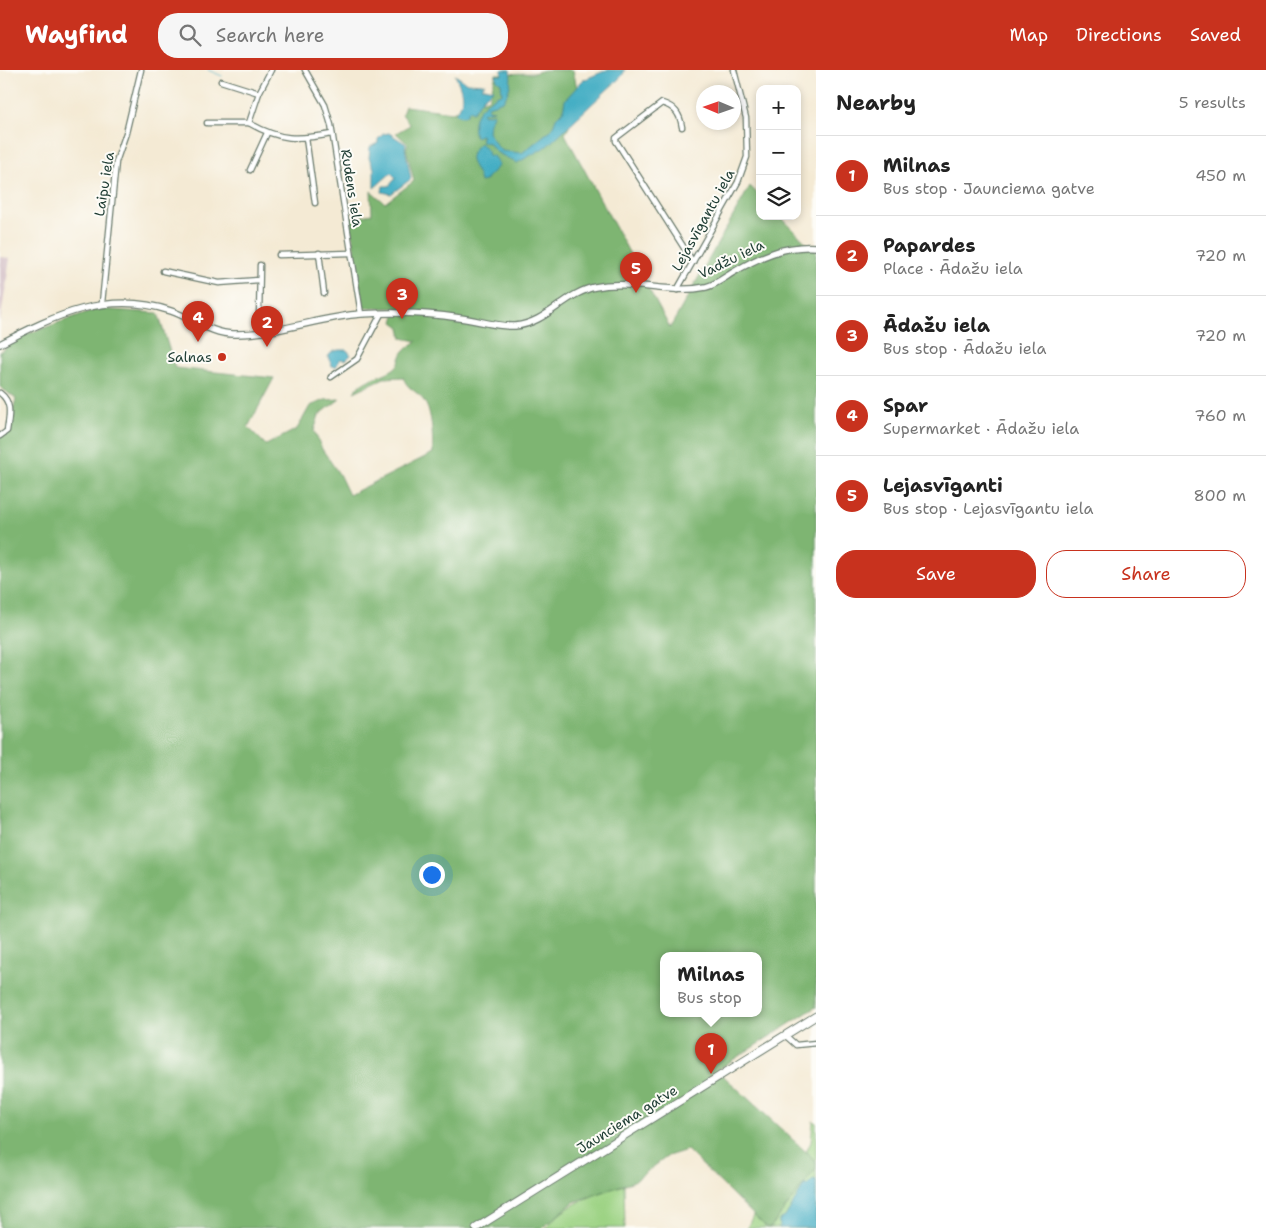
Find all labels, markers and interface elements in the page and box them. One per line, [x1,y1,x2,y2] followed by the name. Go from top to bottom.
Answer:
[158,13,508,58] search box
[25,19,128,51] text: Wayfind
[176,21,204,49] icon: search
[216,23,324,48] text: Search here
[1010,23,1048,47] text: Map
[1076,23,1162,47] text: Directions
[1190,23,1241,47] text: Saved
[696,85,741,130] north arrow
[756,85,801,220] map controls
[756,85,801,130] button: +
[836,89,916,117] text: Nearby
[1179,92,1246,113] text: 5 results
[756,130,801,175] button: −
[337,148,367,228] street label: Rudens iela
[90,150,118,218] street label: Laipu iela
[883,153,950,178] text: Milnas
[667,165,739,274] street label: Lejasvīgantu iela
[848,165,856,186] text: 1
[1195,165,1246,186] text: 450 m
[756,175,801,220] button: layers
[883,178,1095,199] text: Bus stop · Jaunciema gatve
[883,233,976,258] text: Papardes
[695,235,767,283] street label: Vadžu iela
[846,245,858,266] text: 2
[1195,245,1246,266] text: 720 m
[620,252,652,293] pin: 5
[883,258,1023,279] text: Place · Ādažu iela
[386,278,418,319] pin: 3
[182,301,214,342] pin: 4
[251,306,283,347] pin: 2
[883,313,990,338] text: Ādažu iela
[846,325,858,346] text: 3
[1195,325,1246,346] text: 720 m
[883,338,1046,359] text: Bus stop · Ādažu iela
[167,348,212,366] place label: Salnas
[216,351,228,363] marker: Salnas
[883,393,928,418] text: Spar
[846,405,858,426] text: 4
[1194,405,1246,426] text: 760 m
[883,418,1079,439] text: Supermarket · Ādažu iela
[883,473,1003,498] text: Lejasvīganti
[847,485,857,506] text: 5
[1194,485,1246,506] text: 800 m
[883,498,1093,519] text: Bus stop · Lejasvīgantu iela
[836,550,1036,598] button: Save
[1046,550,1246,598] button: Share
[419,862,445,888] your location
[660,952,762,1017] popup
[677,962,745,987] text: Milnas
[677,987,742,1008] text: Bus stop
[695,1033,727,1074] pin: 1
[573,1081,681,1157] street label: Jaunciema gatve

